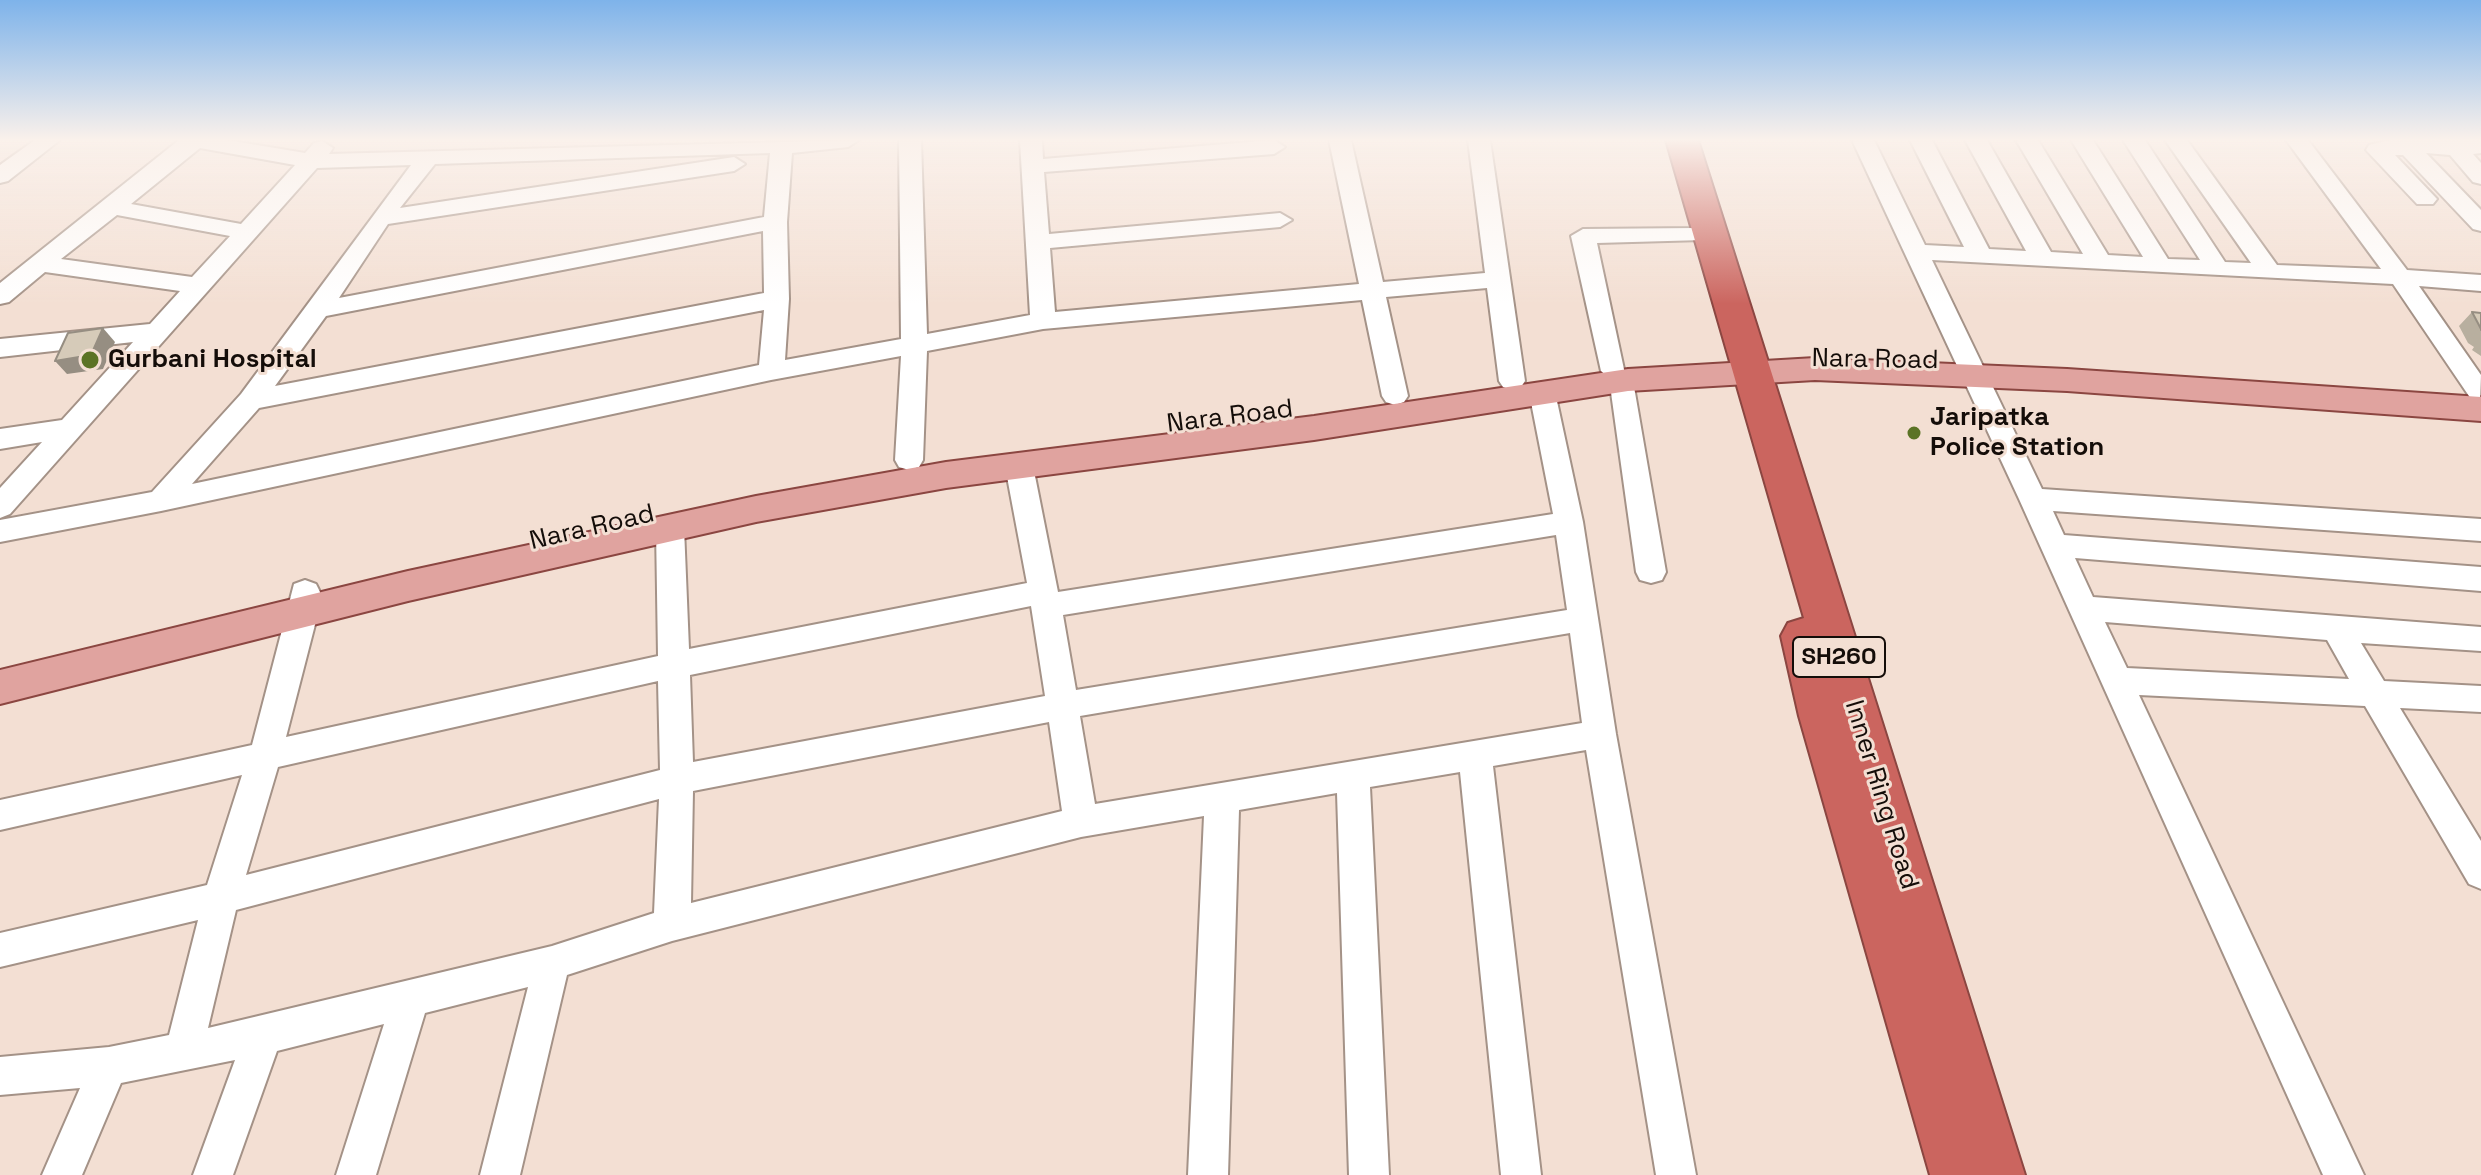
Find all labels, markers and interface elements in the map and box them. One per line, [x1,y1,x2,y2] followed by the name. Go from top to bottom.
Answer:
[1811,343,1939,377] street label: Nara Road
[108,344,317,376] place label: Gurbani Hospital
[79,349,101,371] marker: Gurbani Hospital
[1165,394,1295,440] street label: Nara Road
[1930,402,2104,464] place label: Jaripatka Police Station
[1905,424,1923,442] marker: Jaripatka Police Station
[527,499,657,557] street label: Nara Road
[1793,637,1885,677] road number: SH260
[1837,697,1925,893] street label: Inner Ring Road

